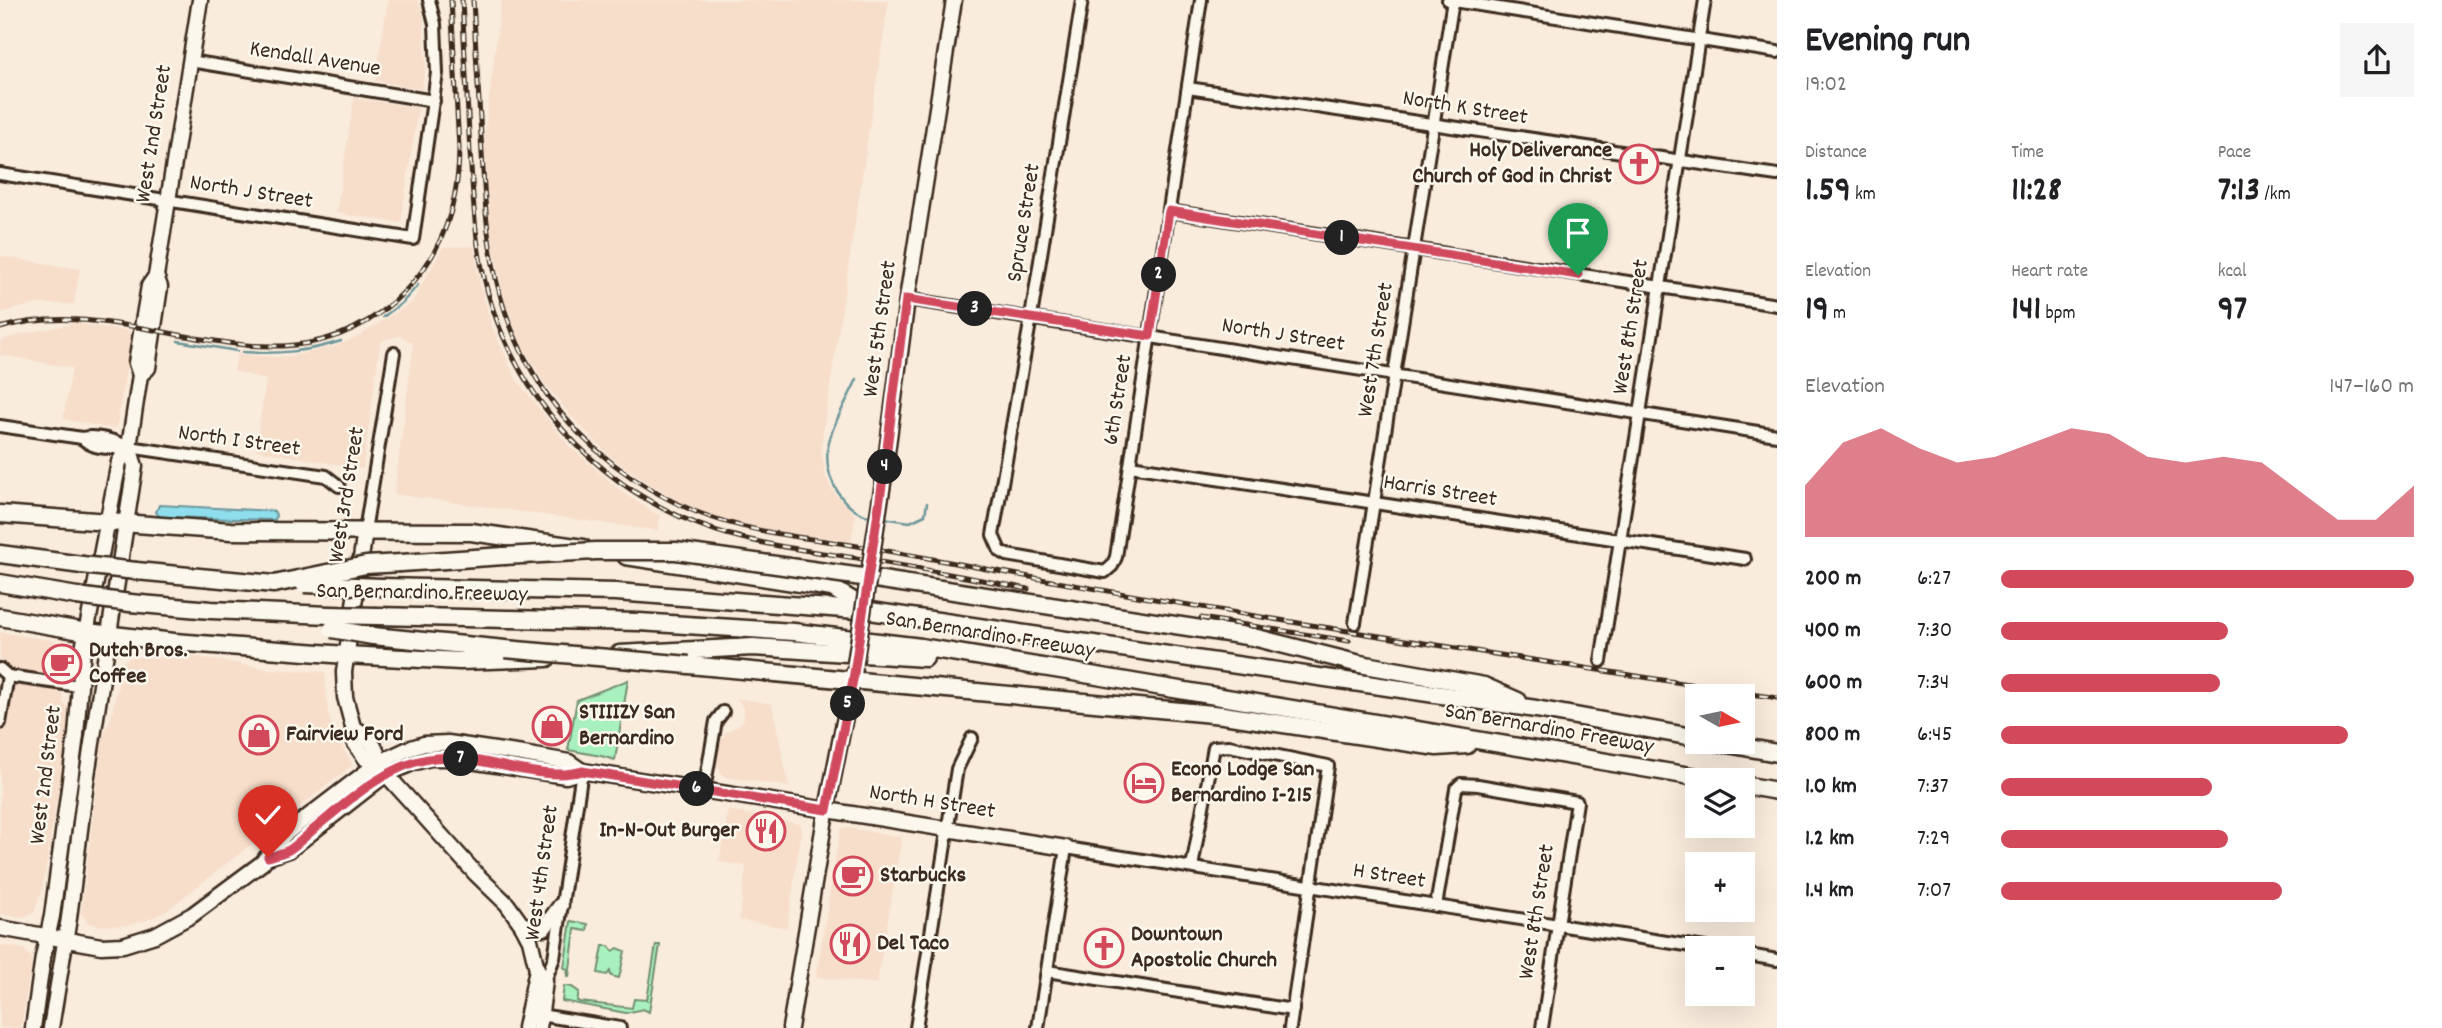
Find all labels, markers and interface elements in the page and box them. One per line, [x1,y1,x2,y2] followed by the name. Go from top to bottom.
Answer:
[1805,15,1970,70] text: Evening run
[2340,23,2414,97] button: share
[247,33,383,87] street label: Kendall Avenue
[128,63,182,205] street label: West 2nd Street
[1805,69,1847,102] text: 19:02
[1400,83,1530,135] street label: North K Street
[1412,135,1613,194] place label: Holy Deliverance Church of God in Christ
[1805,140,1867,167] text: Distance
[2011,140,2044,167] text: Time
[2218,140,2251,167] text: Pace
[1618,143,1660,185] church icon: Holy Deliverance Church of God in Christ
[999,161,1051,285] street label: Spruce Street
[187,167,315,219] street label: North J Street
[1805,167,1851,217] text: 1.59
[2011,167,2062,217] text: 11:28
[2218,167,2260,217] text: 7:13
[1851,182,1876,209] text: km
[2260,182,2291,209] text: /km
[1548,203,1608,275] pin
[1559,214,1597,252] icon: arrive
[1324,220,1360,256] pin: 1
[1339,224,1344,251] text: 1
[1605,257,1659,397] street label: West 8th Street
[1142,258,1176,292] pin: 2
[855,259,907,399] street label: West 5th Street
[1805,259,1871,286] text: Elevation
[2011,259,2088,286] text: Heart rate
[2218,259,2247,286] text: kcal
[1154,261,1163,288] text: 2
[1350,280,1404,420] street label: West 7th Street
[1805,286,1829,336] text: 19
[2011,286,2041,336] text: 141
[2218,286,2247,336] text: 97
[958,292,992,326] pin: 3
[970,295,979,322] text: 3
[1829,301,1846,328] text: m
[2041,301,2076,328] text: bpm
[1219,310,1347,362] street label: North J Street
[1096,352,1142,448] street label: 6th Street
[1805,371,1885,404] text: Elevation
[2329,371,2414,404] text: 147–160 m
[176,417,302,467] street label: North I Street
[321,425,375,565] street label: West 3rd Street
[868,449,903,484] pin: 4
[881,453,888,480] text: 4
[1381,467,1499,517] street label: Harris Street
[1805,563,1861,596] text: 200 m
[1917,563,1951,596] text: 6:27
[316,576,529,612] street label: San Bernardino Freeway
[883,603,1098,669] street label: San Bernardino Freeway
[1805,615,1861,648] text: 400 m
[1917,615,1952,648] text: 7:30
[89,635,188,694] place label: Dutch Bros. Coffee
[41,643,83,685] cafe icon: Dutch Bros. Coffee
[1805,667,1862,700] text: 600 m
[1917,667,1949,700] text: 7:34
[1685,684,1755,754] north arrow
[1685,684,1755,1006] map controls
[830,686,866,722] pin: 5
[843,690,852,717] text: 5
[1442,695,1657,765] street label: San Bernardino Freeway
[579,697,675,756] place label: STIIIZY San Bernardino
[22,704,72,846] street label: West 2nd Street
[531,705,573,747] shop icon: STIIIZY San Bernardino
[238,714,280,756] shop icon: Fairview Ford
[286,719,404,752] place label: Fairview Ford
[1805,719,1860,752] text: 800 m
[1917,719,1952,752] text: 6:45
[444,742,478,776] pin: 7
[457,745,464,772] text: 7
[1171,754,1315,813] place label: Econo Lodge San Bernardino I-215
[1123,762,1165,804] hotel icon: Econo Lodge San Bernardino I-215
[1685,768,1755,838] button: layers
[1805,771,1857,804] text: 1.0 km
[1917,771,1949,804] text: 7:37
[680,772,714,806] pin: 6
[692,775,701,802] text: 6
[867,777,997,829] street label: North H Street
[238,785,298,857] pin
[249,796,287,834] icon: check
[517,803,569,943] street label: West 4th Street
[745,810,787,852] restaurant icon: In-N-Out Burger
[599,815,739,848] place label: In-N-Out Burger
[1805,823,1854,856] text: 1.2 km
[1917,823,1950,856] text: 7:29
[1511,842,1565,982] street label: West 8th Street
[1685,852,1755,922] button: +
[832,855,874,897] cafe icon: Starbucks
[1350,855,1428,899] street label: H Street
[880,860,966,893] place label: Starbucks
[1805,875,1854,908] text: 1.4 km
[1917,875,1951,908] text: 7:07
[1131,919,1277,978] place label: Downtown Apostolic Church
[829,923,871,965] restaurant icon: Del Taco
[1083,927,1125,969] church icon: Downtown Apostolic Church
[877,928,949,961] place label: Del Taco
[1685,936,1755,1006] button: −

